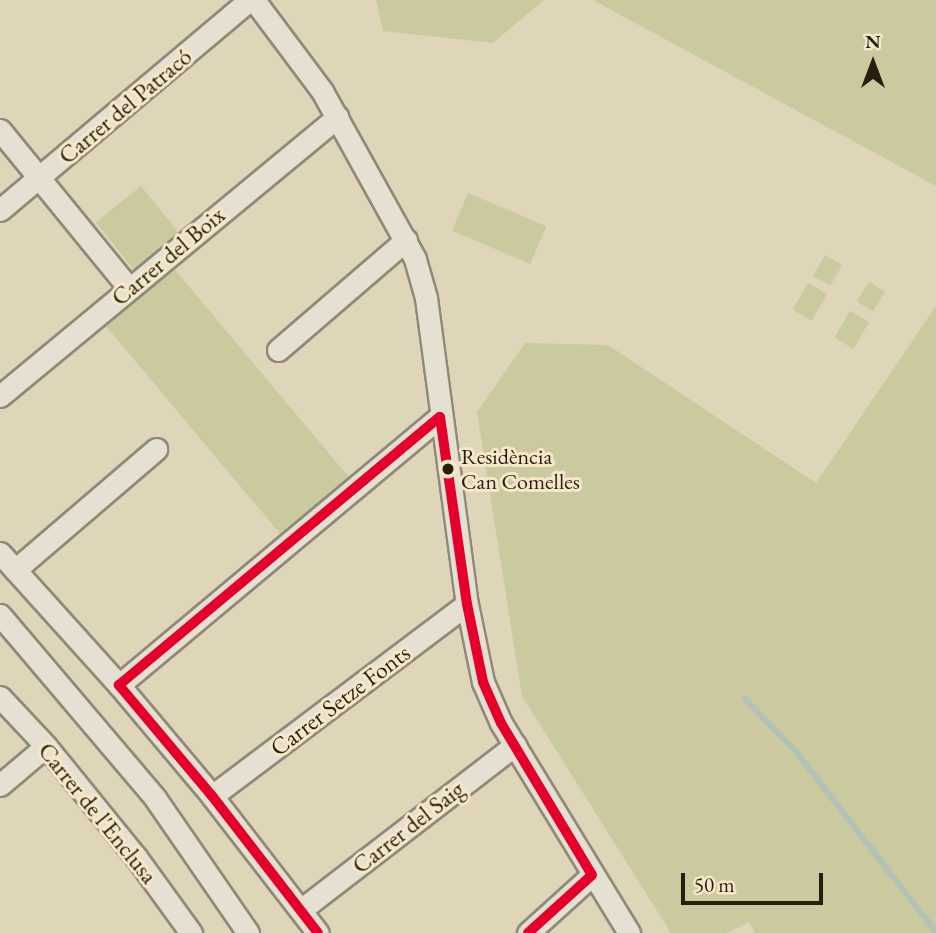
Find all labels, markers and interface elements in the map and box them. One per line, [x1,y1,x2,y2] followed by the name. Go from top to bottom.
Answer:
[838,28,908,98] north arrow
[865,29,881,54] text: N
[53,42,197,170] street label: Carrer del Patracó
[105,200,231,312] street label: Carrer del Boix
[461,443,580,494] place label: Residència Can Comelles
[441,462,455,476] marker: Residència Can Comelles
[264,638,416,762] street label: Carrer Setze Fonts
[32,737,164,889] street label: Carrer de l'Enclusa
[346,774,470,880] street label: Carrer del Saig
[684,860,826,904] scale bar
[694,871,735,898] text: 50 m

